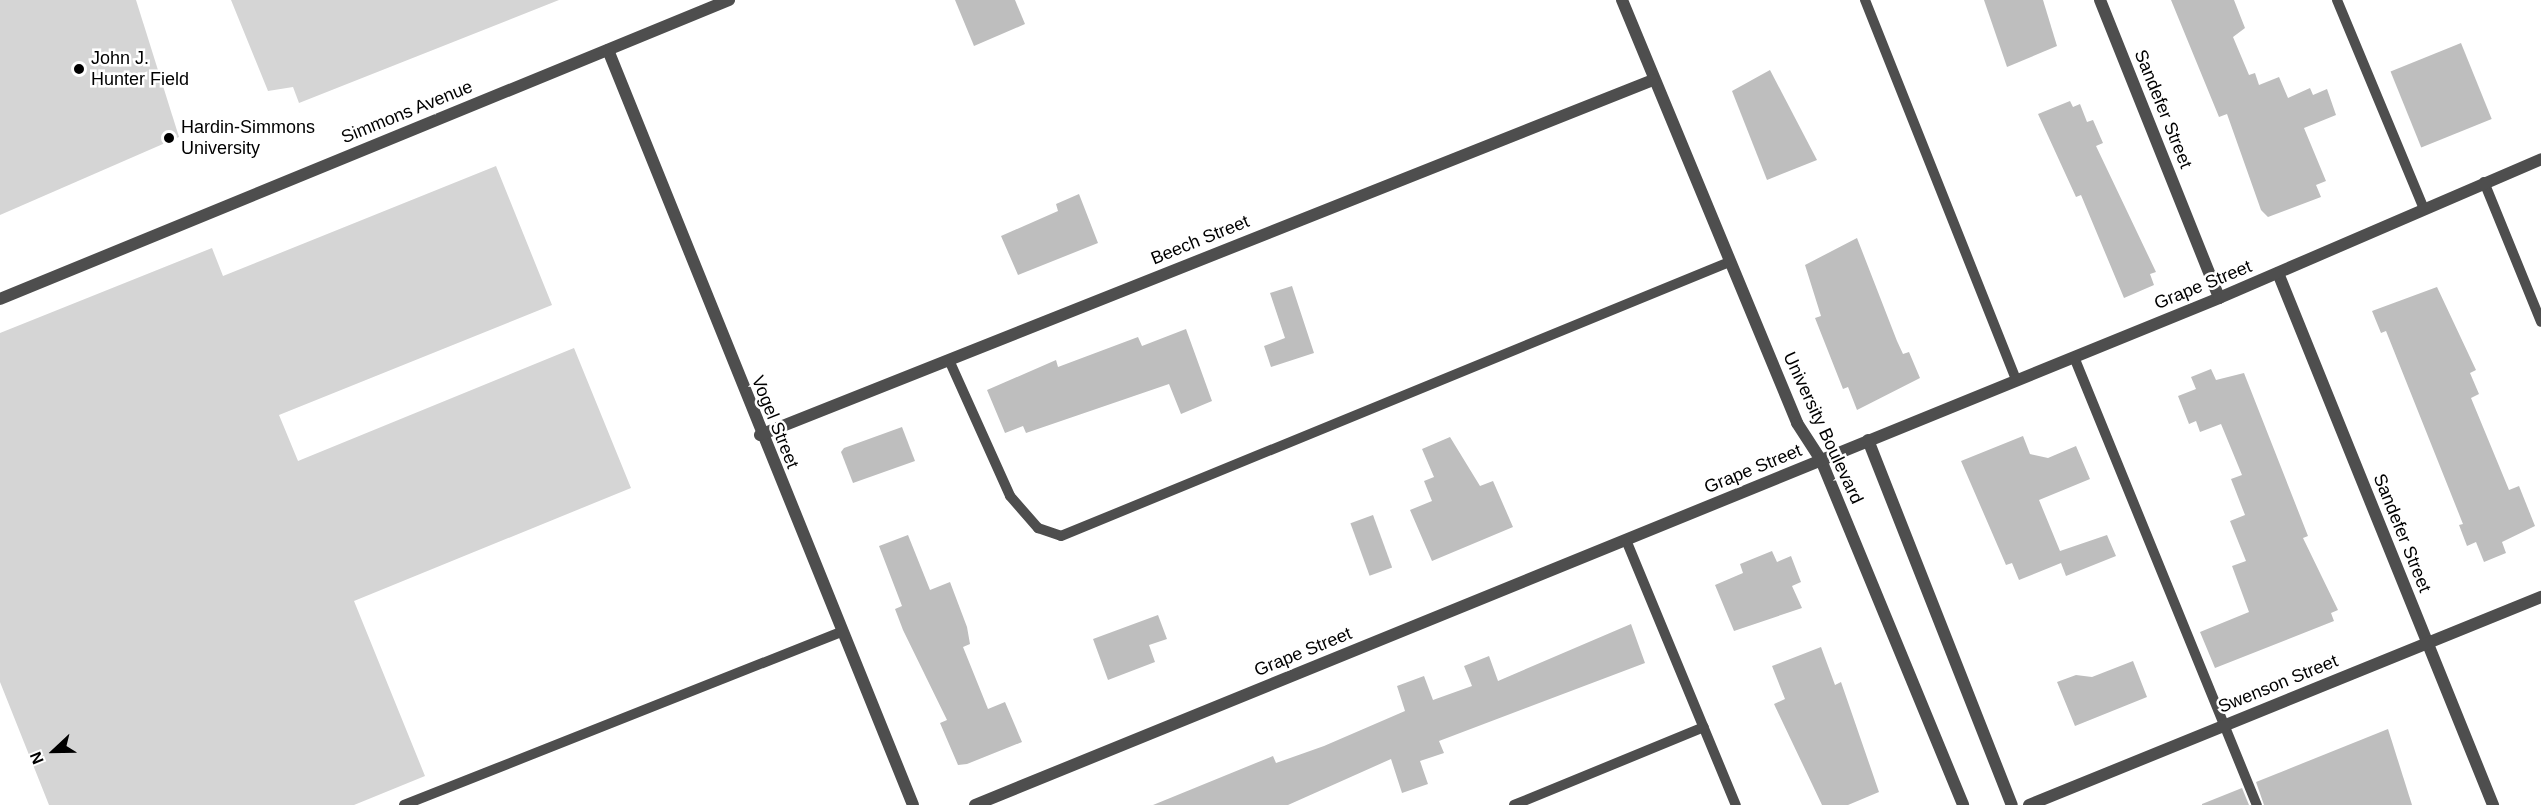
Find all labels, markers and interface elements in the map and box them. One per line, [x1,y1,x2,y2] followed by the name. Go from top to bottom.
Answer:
[2129,47,2197,171] street label: Sandefer Street
[91,48,189,90] place label: John J. Hunter Field
[72,62,86,76] marker: John J. Hunter Field
[338,76,476,148] street label: Simmons Avenue
[181,117,315,160] place label: Hardin-Simmons University
[162,131,176,145] marker: Hardin-Simmons University
[1148,210,1252,270] street label: Beech Street
[2151,256,2255,314] street label: Grape Street
[1778,349,1868,507] street label: University Boulevard
[747,372,803,472] street label: Vogel Street
[1701,440,1805,498] street label: Grape Street
[2368,471,2436,595] street label: Sandefer Street
[1251,623,1355,681] street label: Grape Street
[2215,650,2341,718] street label: Swenson Street
[24,721,84,781] north arrow
[27,749,47,766] text: N

